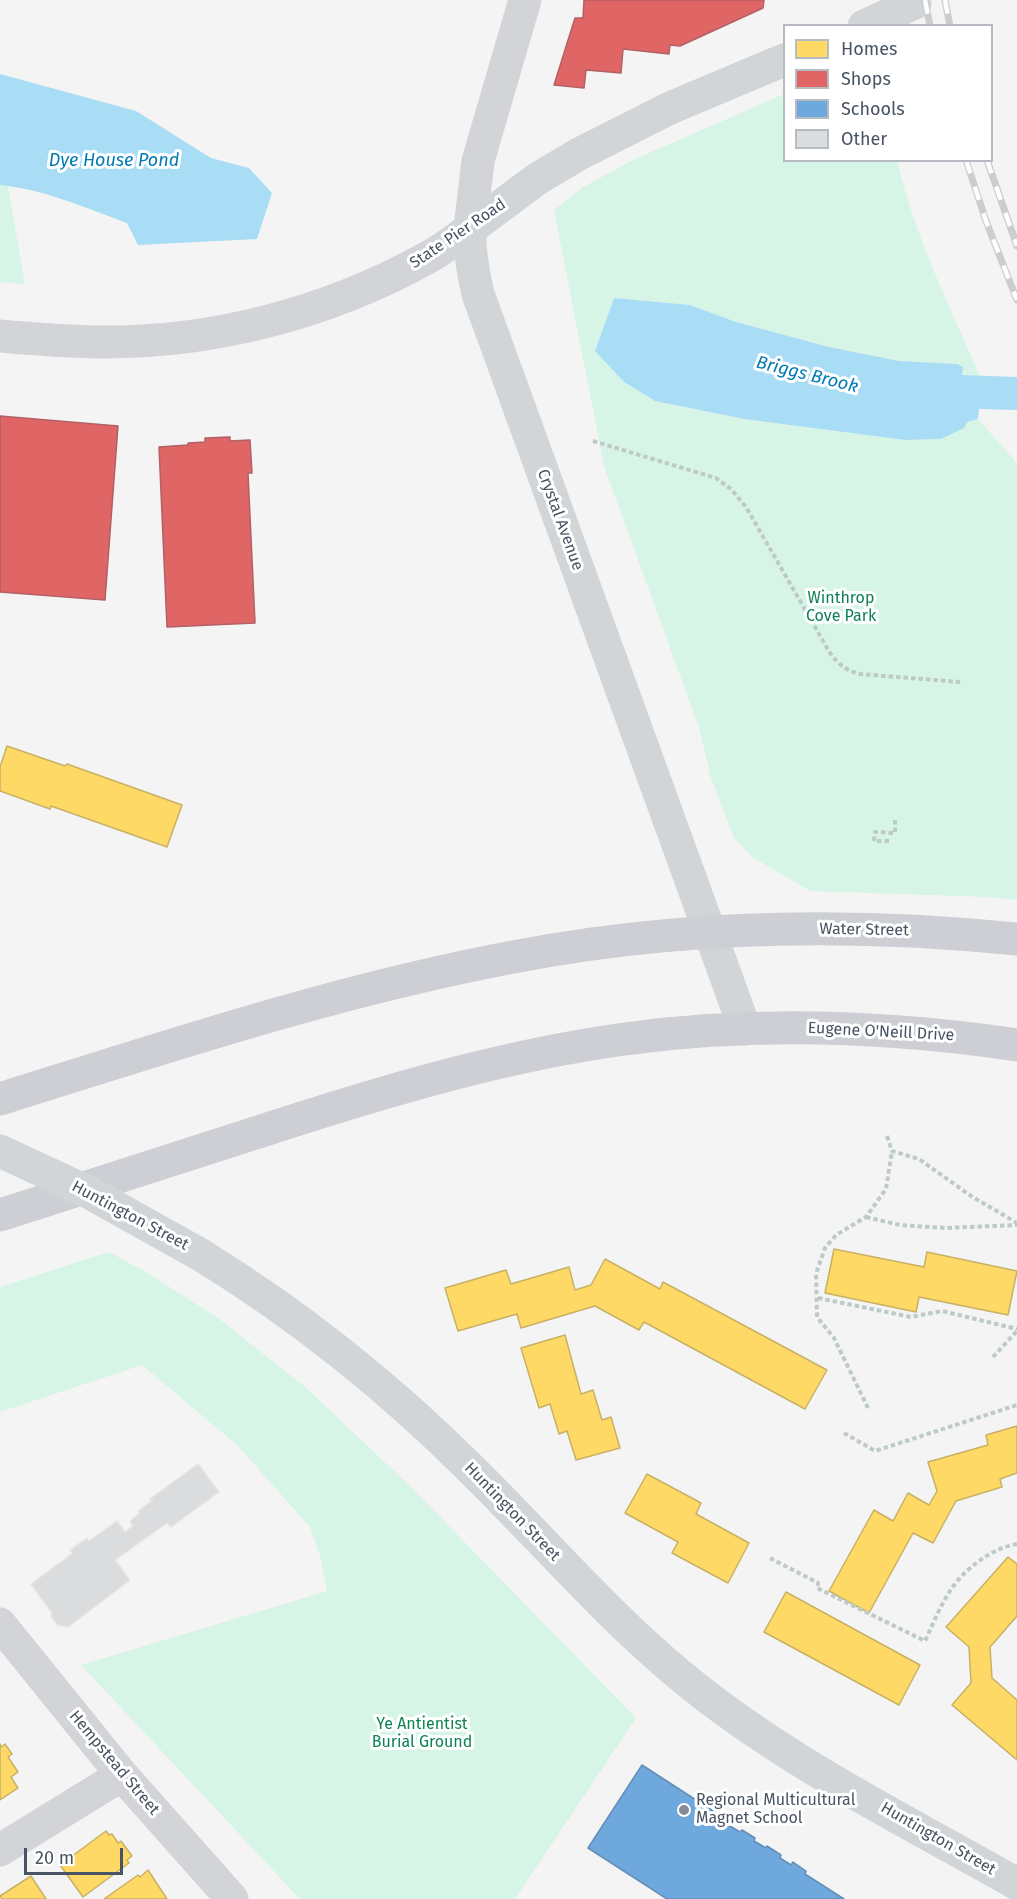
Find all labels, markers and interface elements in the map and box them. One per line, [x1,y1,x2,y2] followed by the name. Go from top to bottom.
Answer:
[783,24,993,162] legend
[841,38,897,60] text: Homes
[841,68,891,90] text: Shops
[841,98,905,120] text: Schools
[841,128,887,150] text: Other
[49,150,179,172] water label: Dye House Pond
[406,195,510,273] street label: State Pier Road
[754,352,860,398] water label: Briggs Brook
[533,467,587,573] street label: Crystal Avenue
[806,589,876,627] park label: Winthrop Cove Park
[819,920,909,940] street label: Water Street
[807,1019,955,1045] street label: Eugene O'Neill Drive
[68,1177,192,1255] street label: Huntington Street
[460,1459,564,1565] street label: Huntington Street
[65,1707,163,1819] street label: Hempstead Street
[372,1715,472,1753] park label: Ye Antientist Burial Ground
[696,1791,855,1829] place label: Regional Multicultural Magnet School
[877,1798,999,1880] street label: Huntington Street
[677,1803,691,1817] marker: Regional Multicultural Magnet School
[27,1836,126,1874] scale bar
[35,1847,74,1869] text: 20 m

